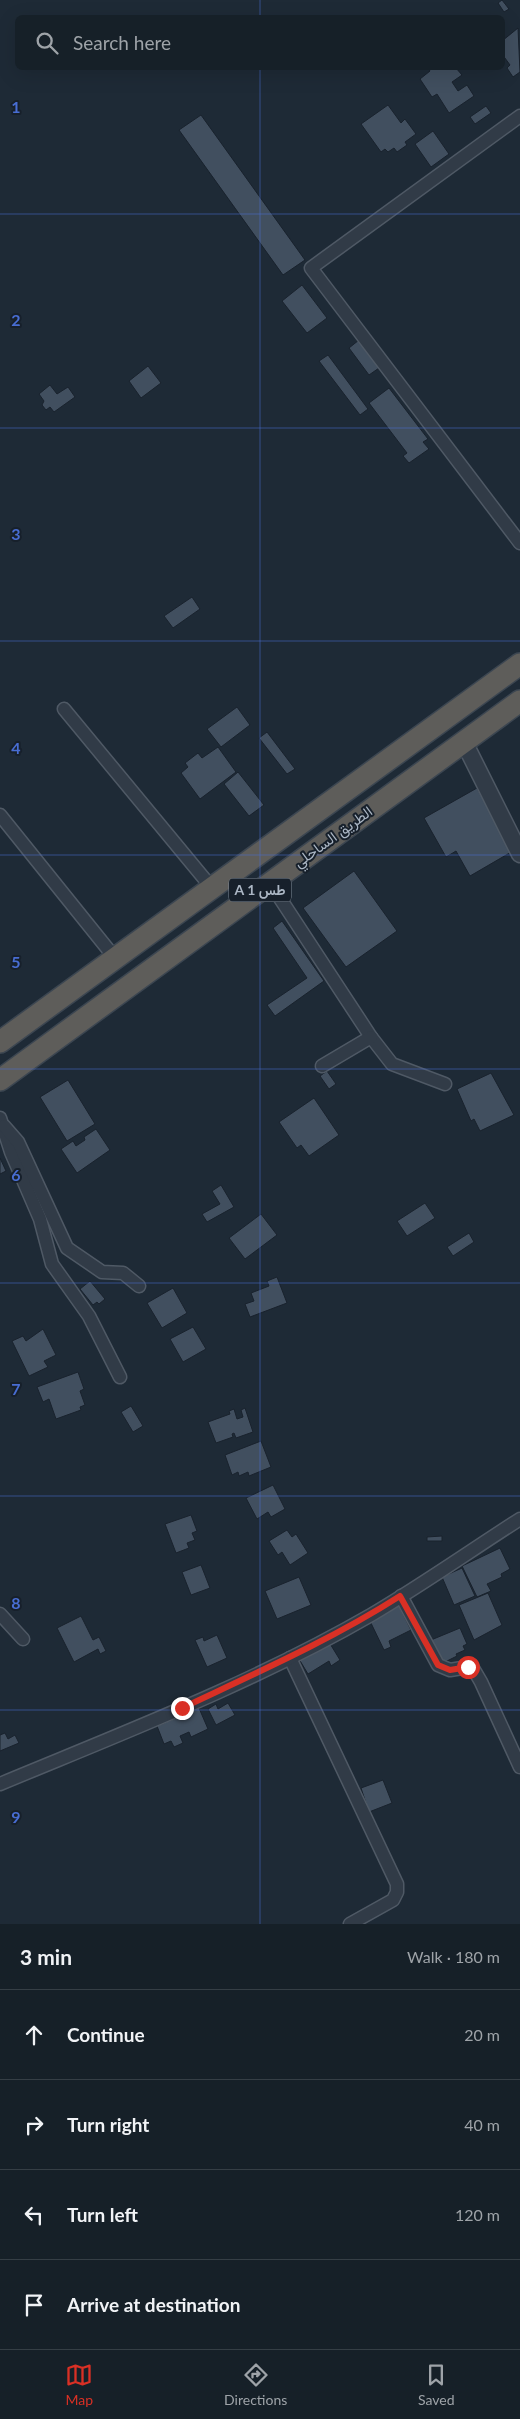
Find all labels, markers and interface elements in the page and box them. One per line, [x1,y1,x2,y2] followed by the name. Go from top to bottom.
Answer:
[15,15,505,70] search box
[33,29,61,57] icon: search
[73,31,171,54] text: Search here
[11,97,21,116] text: 1
[11,310,21,329] text: 2
[11,524,21,543] text: 3
[11,738,21,757] text: 4
[290,802,378,875] street label: الطريق الساحلي
[229,878,291,902] road number: A 1 طس
[11,952,21,971] text: 5
[11,1165,21,1184] text: 6
[11,1379,21,1398] text: 7
[11,1593,21,1612] text: 8
[457,1656,480,1679] route start
[171,1697,194,1720] route end
[11,1807,21,1826] text: 9
[20,1944,72,1969] text: 3 min
[407,1947,500,1966] text: Walk · 180 m
[20,2021,48,2049] icon: ahead
[67,2023,145,2046] text: Continue
[464,2025,500,2044] text: 20 m
[20,2111,48,2139] icon: right
[67,2113,149,2136] text: Turn right
[464,2115,500,2134] text: 40 m
[20,2201,48,2229] icon: left
[67,2203,138,2226] text: Turn left
[455,2205,500,2224] text: 120 m
[20,2291,48,2319] icon: arrive
[67,2293,240,2316] text: Arrive at destination
[65,2361,93,2408] tab: Map
[224,2361,287,2408] tab: Directions
[418,2361,455,2408] tab: Saved

